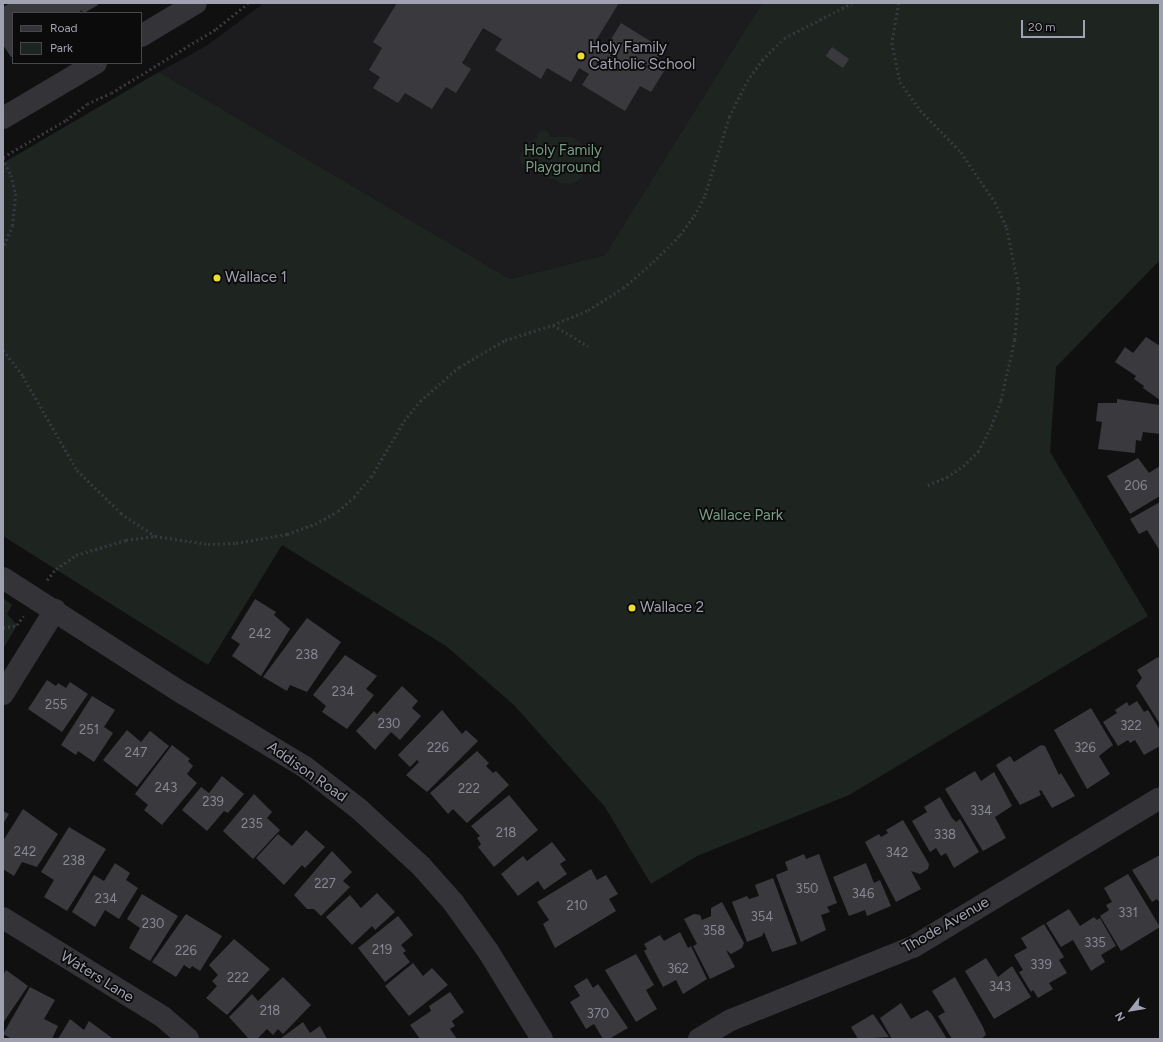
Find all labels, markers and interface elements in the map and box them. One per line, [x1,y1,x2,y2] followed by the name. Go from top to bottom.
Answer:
[12,12,142,64] legend
[1023,12,1087,38] scale bar
[1028,20,1056,34] text: 20 m
[50,21,78,35] text: Road
[589,38,695,73] place label: Holy Family Catholic School
[50,41,73,55] text: Park
[576,51,586,61] marker: Holy Family Catholic School
[524,141,602,176] park label: Holy Family Playground
[225,269,287,287] place label: Wallace 1
[212,273,222,283] marker: Wallace 1
[1125,478,1147,494] house number: 206
[699,507,783,525] park label: Wallace Park
[640,599,704,617] place label: Wallace 2
[627,603,637,613] marker: Wallace 2
[249,626,271,642] house number: 242
[296,647,318,663] house number: 238
[332,684,354,700] house number: 234
[45,697,67,713] house number: 255
[378,716,400,732] house number: 230
[1120,718,1142,734] house number: 322
[79,722,99,738] house number: 251
[264,738,350,806] street label: Addison Road
[427,740,449,756] house number: 226
[1074,740,1096,756] house number: 326
[125,745,147,761] house number: 247
[155,780,177,796] house number: 243
[458,781,480,797] house number: 222
[202,794,224,810] house number: 239
[970,803,992,819] house number: 334
[241,816,263,832] house number: 235
[496,825,516,841] house number: 218
[934,827,956,843] house number: 338
[14,844,36,860] house number: 242
[886,845,908,861] house number: 342
[63,853,85,869] house number: 238
[314,876,336,892] house number: 227
[796,881,818,897] house number: 350
[852,886,874,902] house number: 346
[95,891,117,907] house number: 234
[900,893,992,957] street label: Thode Avenue
[567,898,587,914] house number: 210
[1118,905,1138,921] house number: 331
[751,909,773,925] house number: 354
[142,916,164,932] house number: 230
[703,923,725,939] house number: 358
[1084,935,1106,951] house number: 335
[372,942,392,958] house number: 219
[175,943,197,959] house number: 226
[57,947,137,1007] street label: Waters Lane
[1030,957,1052,973] house number: 339
[667,961,689,977] house number: 362
[227,970,249,986] house number: 222
[989,979,1011,995] house number: 343
[1111,990,1151,1030] north arrow
[260,1003,280,1019] house number: 218
[587,1006,609,1022] house number: 370
[1113,1009,1128,1023] text: N

